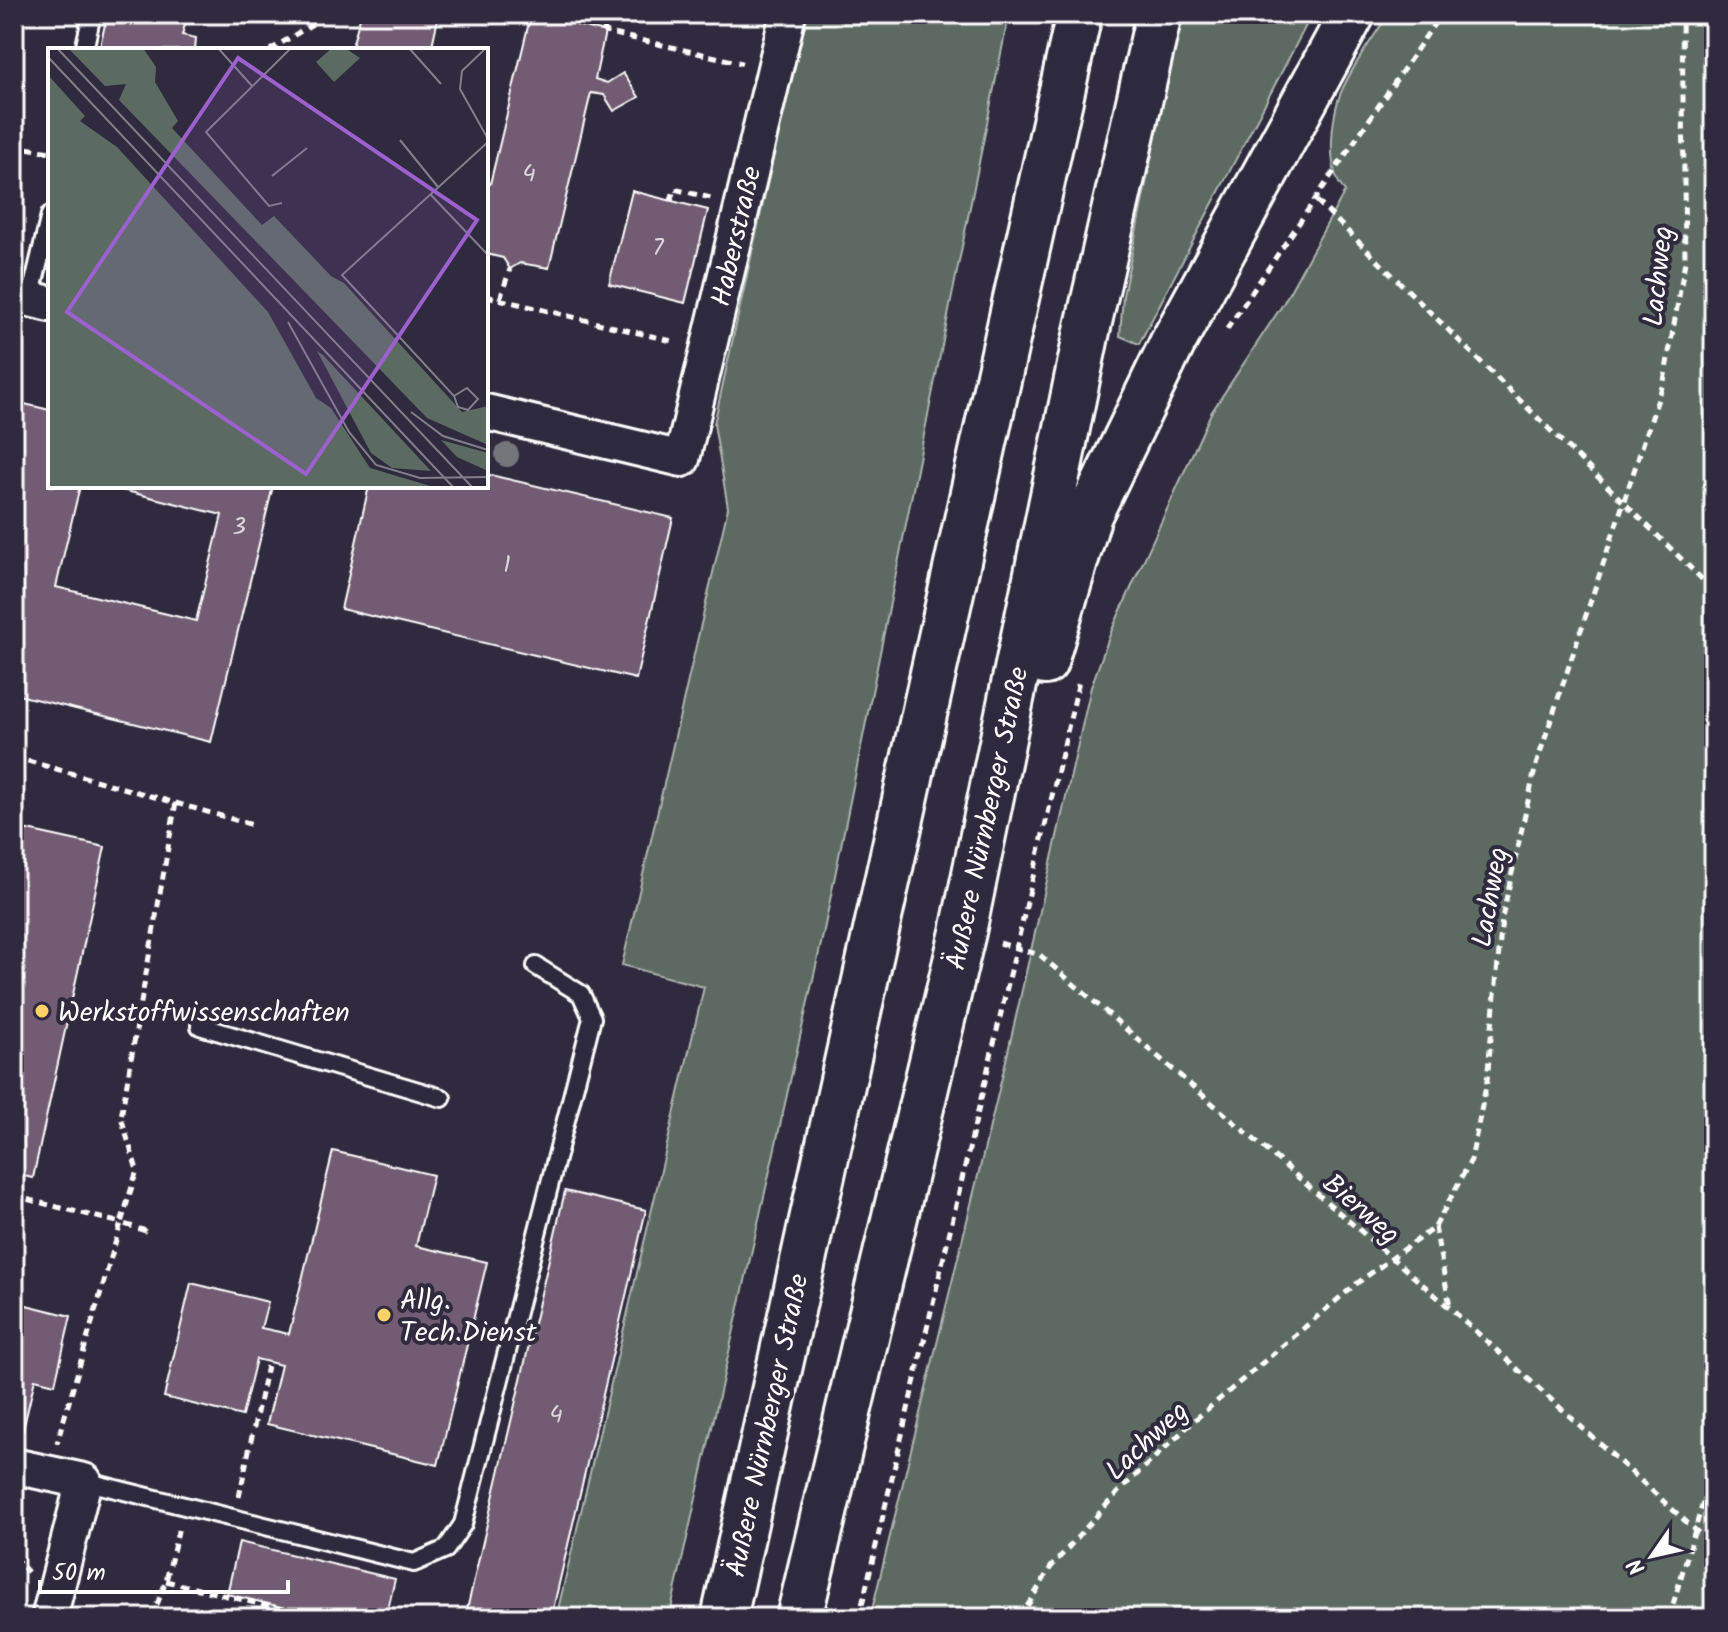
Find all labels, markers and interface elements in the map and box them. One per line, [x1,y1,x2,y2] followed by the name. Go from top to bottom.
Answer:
[48,48,488,488] inset map
[522,155,536,194] house number: 4
[699,162,775,311] street label: Haberstraße
[1632,224,1687,329] street label: Lachweg
[652,229,664,268] house number: 7
[232,508,246,547] house number: 3
[503,546,511,585] house number: 1
[934,662,1043,974] street label: Äußere Nürnberger Straße
[1461,844,1522,951] street label: Lachweg
[58,991,350,1036] place label: Werkstoffwissenschaften
[33,1002,51,1020] marker: Werkstoffwissenschaften
[1311,1163,1410,1257] street label: Bierweg
[714,1269,823,1581] street label: Äußere Nürnberger Straße
[400,1279,538,1356] place label: Allg. Tech.Dienst
[375,1306,393,1324] marker: Allg. Tech.Dienst
[1096,1391,1200,1493] street label: Lachweg
[549,1396,563,1435] house number: 4
[1612,1516,1692,1596] north arrow
[40,1544,288,1594] scale bar
[1619,1550,1656,1581] text: N
[52,1554,106,1593] text: 50 m

